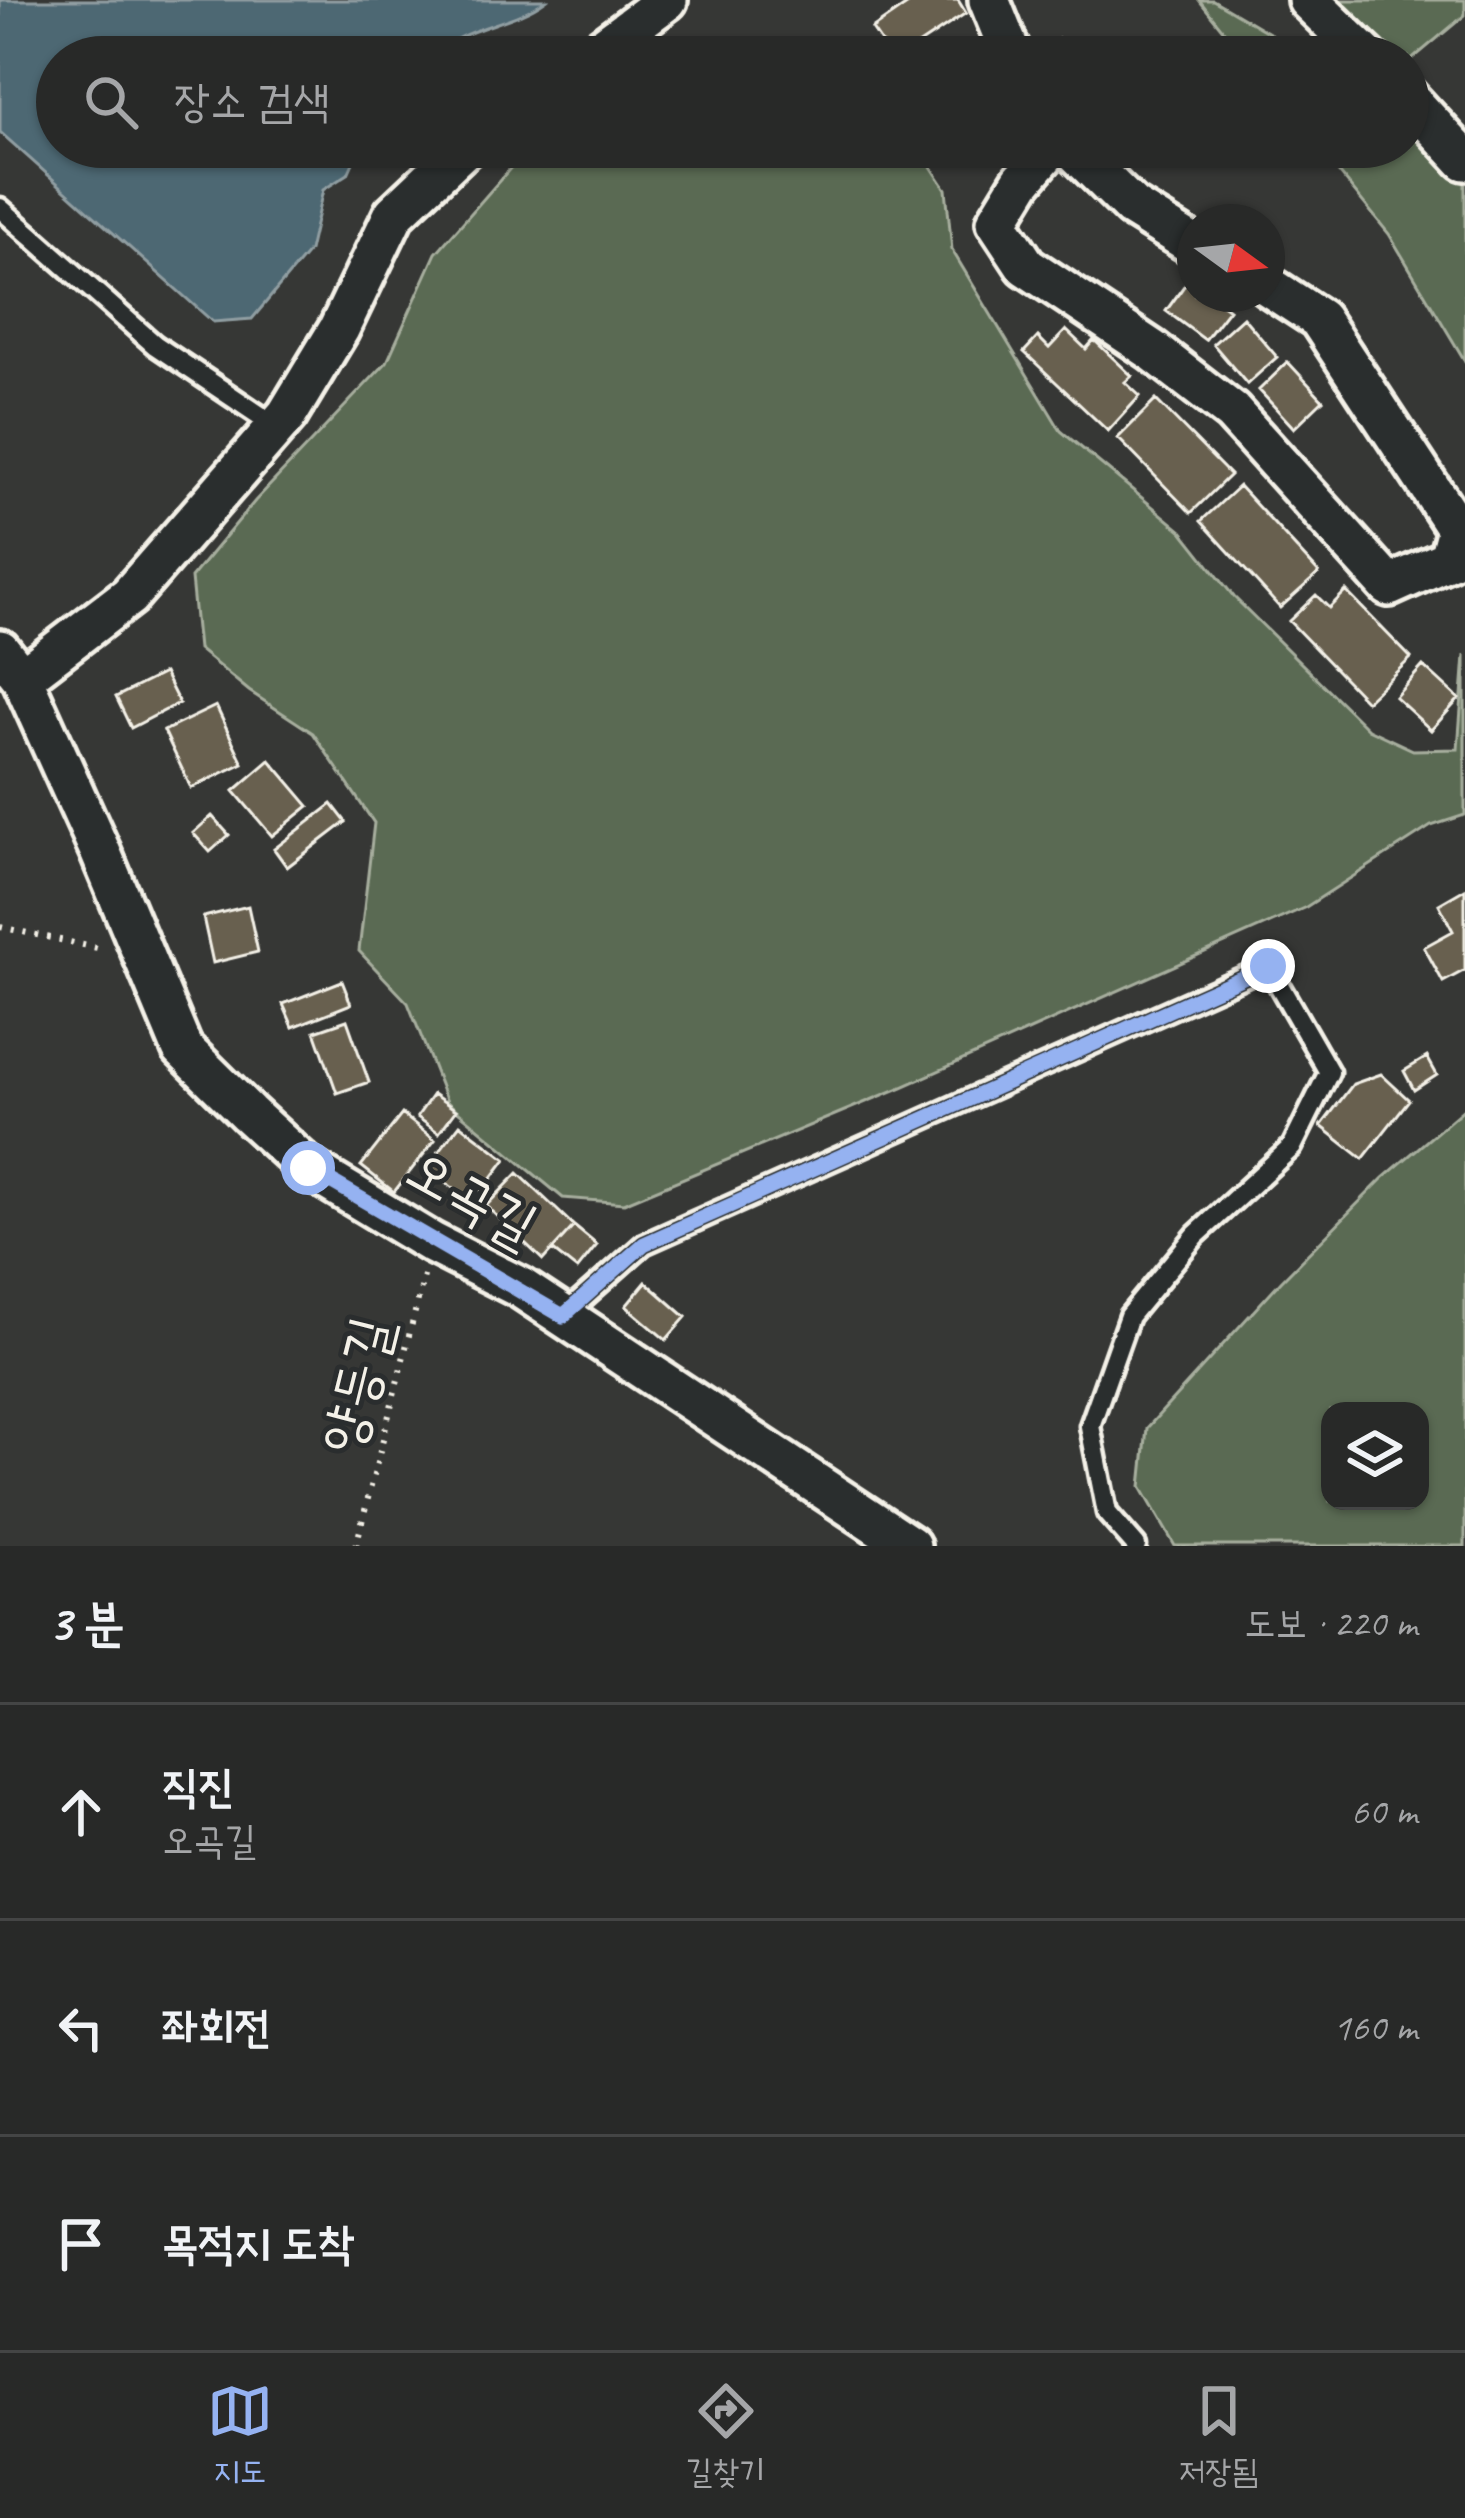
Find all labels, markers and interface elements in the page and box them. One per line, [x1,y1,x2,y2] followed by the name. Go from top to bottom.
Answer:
[36,36,1429,168] search box
[78,69,144,135] icon: search
[174,73,330,130] text: 장소 검색
[1177,204,1285,312] north arrow
[1241,939,1295,993] route end
[394,1132,550,1262] street label: 오곡길
[281,1141,335,1195] route start
[304,1310,408,1460] street label: 양등길
[1321,1402,1429,1510] map controls
[1321,1402,1429,1510] button: layers
[48,1591,124,1655] text: 3 분
[1244,1599,1417,1648] text: 도보 · 220 m
[162,1758,234,1815] text: 직진
[48,1779,114,1845] icon: ahead
[1351,1787,1417,1836] text: 60 m
[162,1816,256,1865] text: 오곡길
[48,1995,114,2061] icon: left
[162,1999,271,2056] text: 좌회전
[1333,2003,1417,2052] text: 160 m
[48,2211,114,2277] icon: arrive
[162,2215,354,2272] text: 목적지 도착
[207,2378,273,2493] tab: 지도
[686,2378,766,2493] tab: 길찾기
[1179,2378,1258,2493] tab: 저장됨

